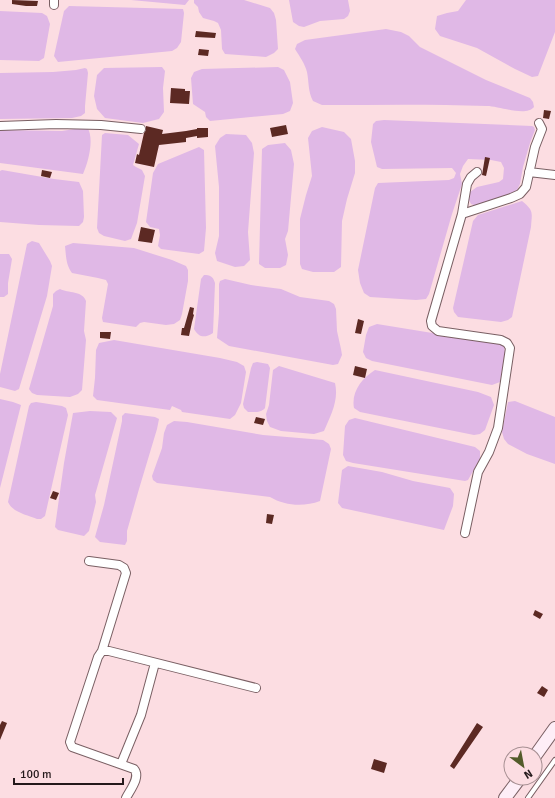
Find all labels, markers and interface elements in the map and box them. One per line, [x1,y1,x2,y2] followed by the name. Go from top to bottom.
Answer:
[503,746,543,786] north arrow
[14,760,123,786] scale bar
[20,767,52,782] text: 100 m
[521,767,535,782] text: N

